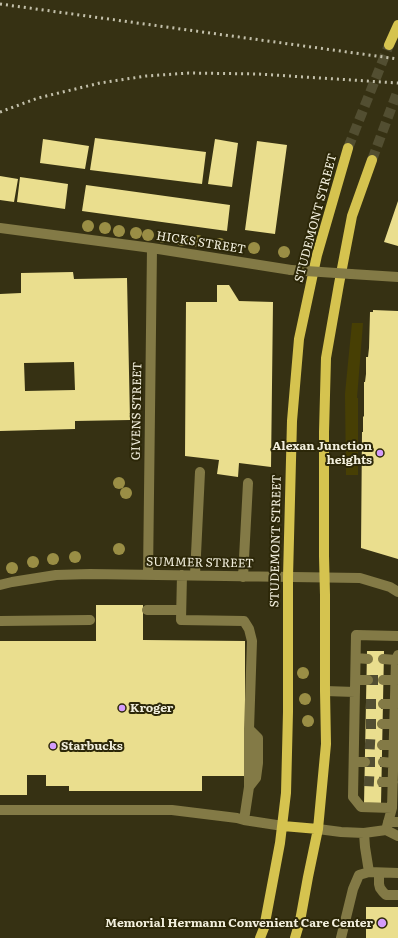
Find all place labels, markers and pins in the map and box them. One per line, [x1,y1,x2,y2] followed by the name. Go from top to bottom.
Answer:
[272,439,372,467] place label: Alexan Junction heights
[375,448,385,458] marker: Alexan Junction heights
[130,701,173,715] place label: Kroger
[117,703,127,713] marker: Kroger
[61,739,123,753] place label: Starbucks
[48,741,58,751] marker: Starbucks
[105,916,373,930] place label: Memorial Hermann Convenient Care Center
[376,917,388,929] marker: Memorial Hermann Convenient Care Center

